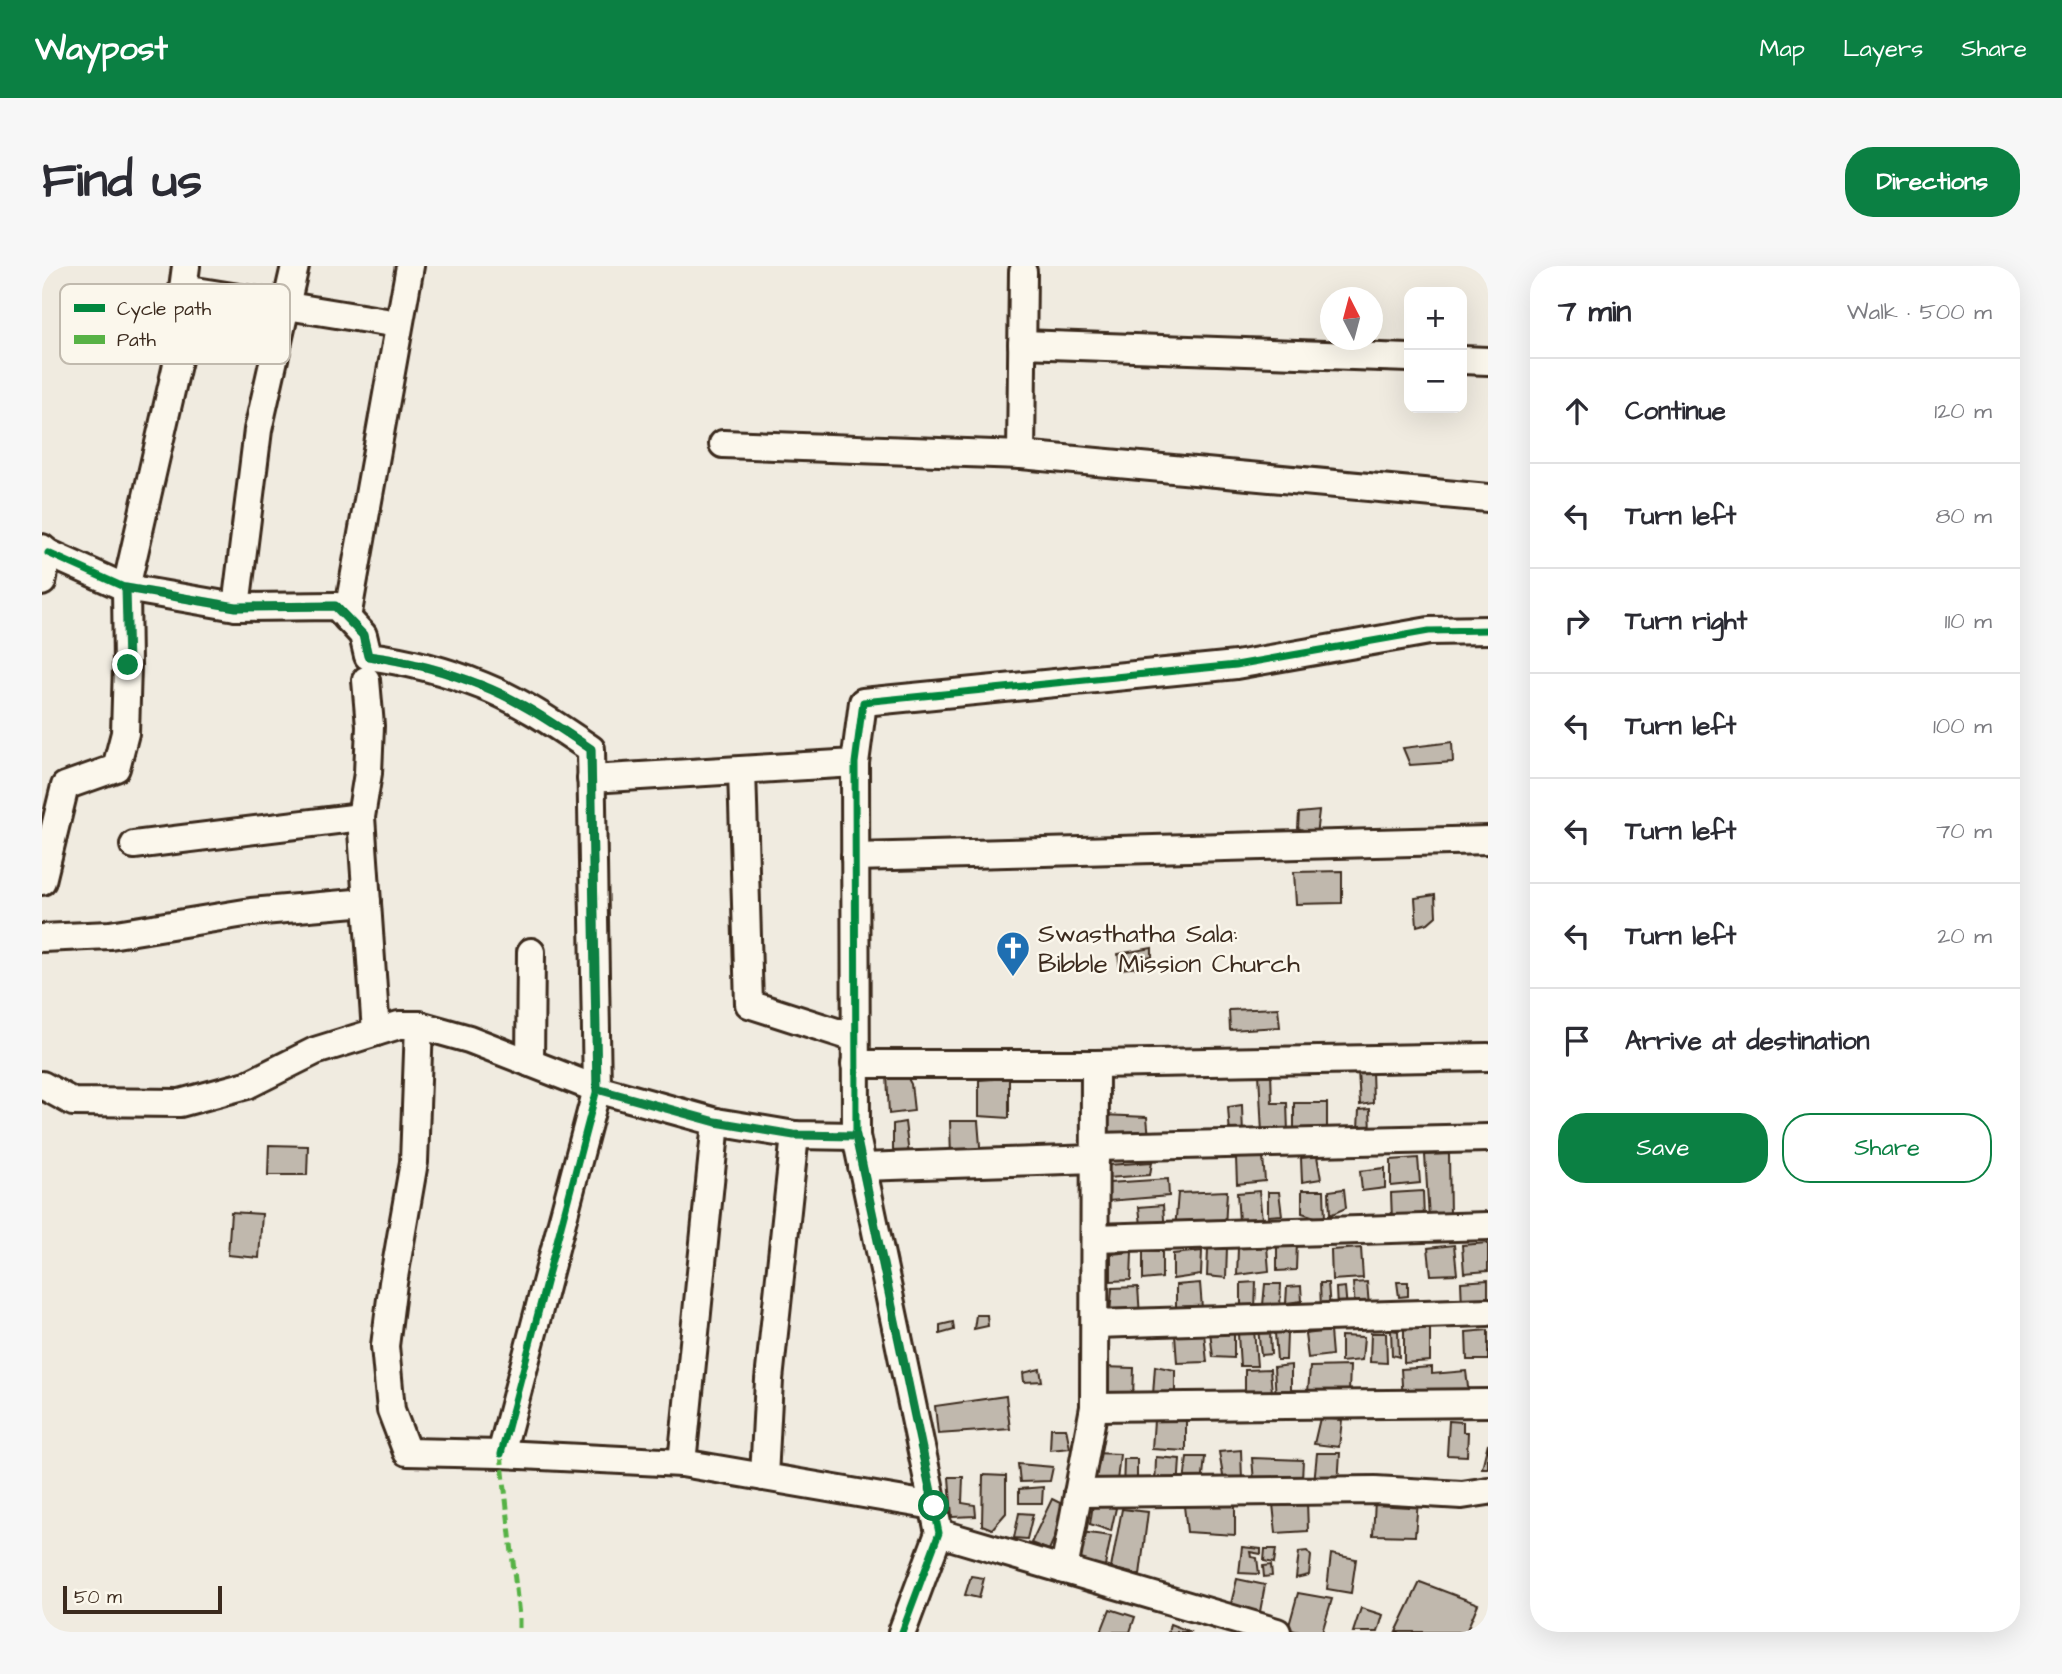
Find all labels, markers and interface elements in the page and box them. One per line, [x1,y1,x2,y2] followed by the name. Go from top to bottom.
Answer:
[35,26,168,72] text: Waypost
[1760,32,1805,66] text: Map
[1843,32,1923,66] text: Layers
[1961,32,2027,66] text: Share
[1845,147,2020,217] button: Directions
[42,148,202,216] text: Find us
[60,284,290,364] legend
[1320,287,1383,350] north arrow
[1404,287,1467,413] map controls
[1404,287,1467,350] button: +
[1558,291,1631,333] text: 7 min
[117,296,212,324] text: Cycle path
[1847,296,1992,328] text: Walk · 500 m
[117,327,156,354] text: Path
[1404,350,1467,413] button: −
[1558,392,1596,430] icon: ahead
[1625,393,1726,429] text: Continue
[1934,395,1992,427] text: 120 m
[1558,497,1596,535] icon: left
[1625,498,1736,534] text: Turn left
[1935,500,1992,532] text: 80 m
[1558,602,1596,640] icon: right
[1625,603,1747,639] text: Turn right
[1944,605,1992,637] text: 110 m
[112,649,143,680] route end
[1558,707,1596,745] icon: left
[1625,708,1736,744] text: Turn left
[1933,710,1992,742] text: 100 m
[1558,812,1596,850] icon: left
[1625,813,1736,849] text: Turn left
[1936,815,1992,847] text: 70 m
[1038,916,1300,982] place label: Swasthatha Sala: Bibble Mission Church
[1558,917,1596,955] icon: left
[1625,918,1736,954] text: Turn left
[1937,920,1992,952] text: 20 m
[994,929,1032,978] church icon: Swasthatha Sala: Bibble Mission Church
[1558,1022,1596,1060] icon: arrive
[1625,1023,1870,1059] text: Arrive at destination
[1558,1113,1768,1183] button: Save
[1782,1113,1992,1183] button: Share
[918,1490,949,1521] route start
[63,1583,222,1615] scale bar
[74,1584,122,1611] text: 50 m

